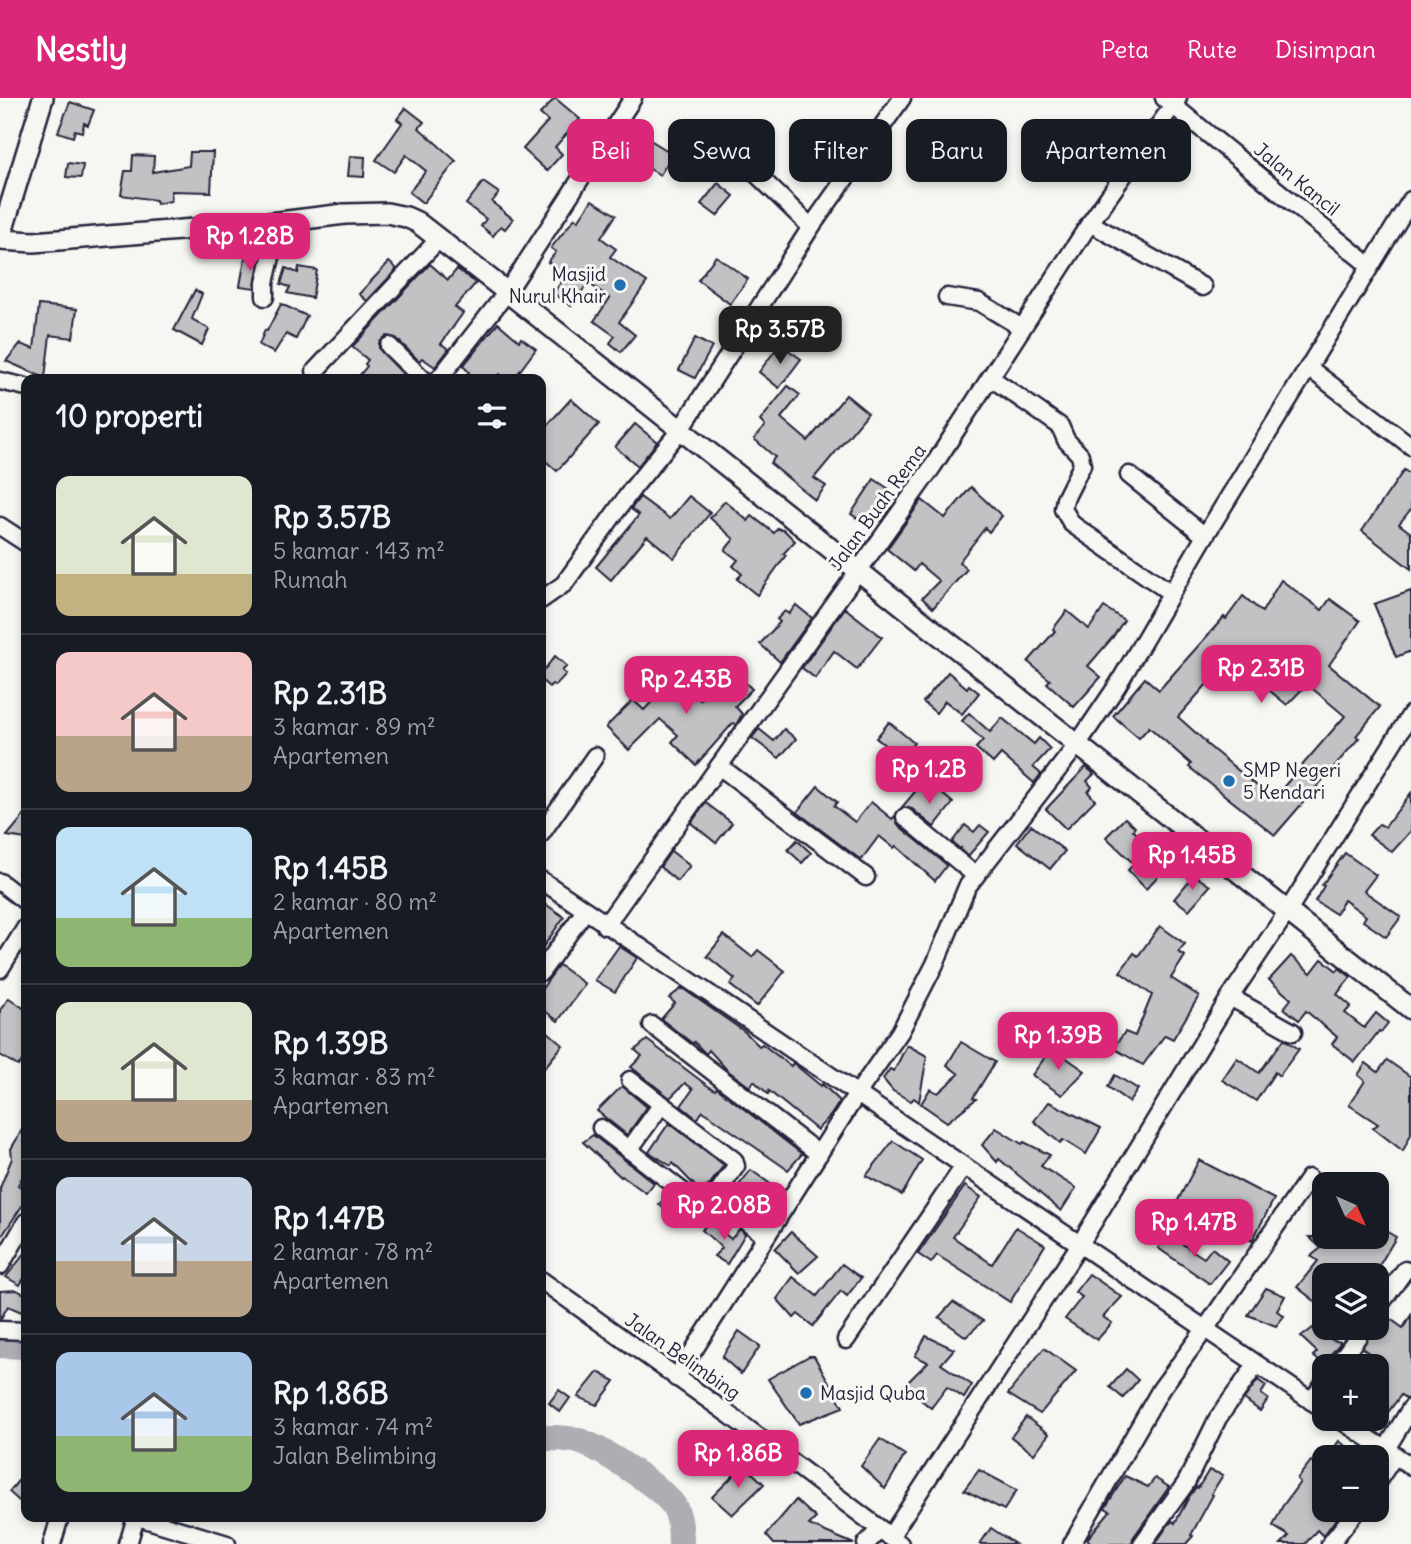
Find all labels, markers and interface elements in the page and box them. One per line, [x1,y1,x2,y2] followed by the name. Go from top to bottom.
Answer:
[35,28,128,70] text: Nestly
[1101,34,1149,64] text: Peta
[1187,34,1237,64] text: Rute
[1275,34,1376,64] text: Disimpan
[567,119,654,182] chip: Beli
[668,119,775,182] chip: Sewa
[789,119,892,182] chip: Filter
[906,119,1007,182] chip: Baru
[1021,119,1191,182] chip: Apartemen
[1250,137,1344,221] street label: Jalan Kancil
[178,214,322,273] pin: Rp 1.28B
[206,221,294,250] text: Rp 1.28B
[509,262,606,308] place label: Masjid Nurul Khair
[612,277,628,293] marker: Masjid Nurul Khair
[708,306,852,366] pin: Rp 3.57B
[735,314,825,343] text: Rp 3.57B
[56,397,203,435] text: 10 properti
[473,397,511,435] icon: filters
[823,439,931,575] street label: Jalan Buah Rema
[273,498,391,536] text: Rp 3.57B
[112,504,196,588] icon: home
[273,536,445,565] text: 5 kamar · 143 m²
[273,565,348,594] text: Rumah
[1189,646,1333,705] pin: Rp 2.31B
[1217,653,1305,682] text: Rp 2.31B
[614,656,758,716] pin: Rp 2.43B
[640,664,732,693] text: Rp 2.43B
[273,674,387,712] text: Rp 2.31B
[112,680,196,764] icon: home
[273,712,436,741] text: 3 kamar · 89 m²
[273,741,389,770] text: Apartemen
[864,746,994,806] pin: Rp 1.2B
[892,754,966,783] text: Rp 1.2B
[1243,758,1341,804] place label: SMP Negeri 5 Kendari
[1221,773,1237,789] marker: SMP Negeri 5 Kendari
[1120,832,1264,892] pin: Rp 1.45B
[1148,840,1236,869] text: Rp 1.45B
[273,849,388,887] text: Rp 1.45B
[112,855,196,939] icon: home
[273,887,437,916] text: 2 kamar · 80 m²
[273,916,389,945] text: Apartemen
[986,1012,1130,1072] pin: Rp 1.39B
[1014,1020,1102,1049] text: Rp 1.39B
[273,1024,388,1062] text: Rp 1.39B
[112,1030,196,1114] icon: home
[273,1062,436,1091] text: 3 kamar · 83 m²
[273,1091,389,1120] text: Apartemen
[1312,1172,1390,1250] north arrow
[1312,1172,1389,1522] map controls
[652,1182,796,1242] pin: Rp 2.08B
[677,1190,771,1219] text: Rp 2.08B
[273,1199,385,1237] text: Rp 1.47B
[1122,1200,1266,1259] pin: Rp 1.47B
[112,1205,196,1289] icon: home
[1151,1207,1237,1236] text: Rp 1.47B
[273,1237,433,1266] text: 2 kamar · 78 m²
[1312,1263,1389,1340] button: layers
[273,1266,389,1295] text: Apartemen
[621,1307,745,1405] street label: Jalan Belimbing
[1312,1354,1389,1431] button: +
[273,1374,389,1412] text: Rp 1.86B
[112,1380,196,1464] icon: home
[820,1381,926,1405] place label: Masjid Quba
[798,1385,814,1401] marker: Masjid Quba
[273,1412,433,1441] text: 3 kamar · 74 m²
[666,1430,810,1490] pin: Rp 1.86B
[694,1438,782,1467] text: Rp 1.86B
[273,1441,437,1470] text: Jalan Belimbing
[1312,1445,1389,1522] button: −

